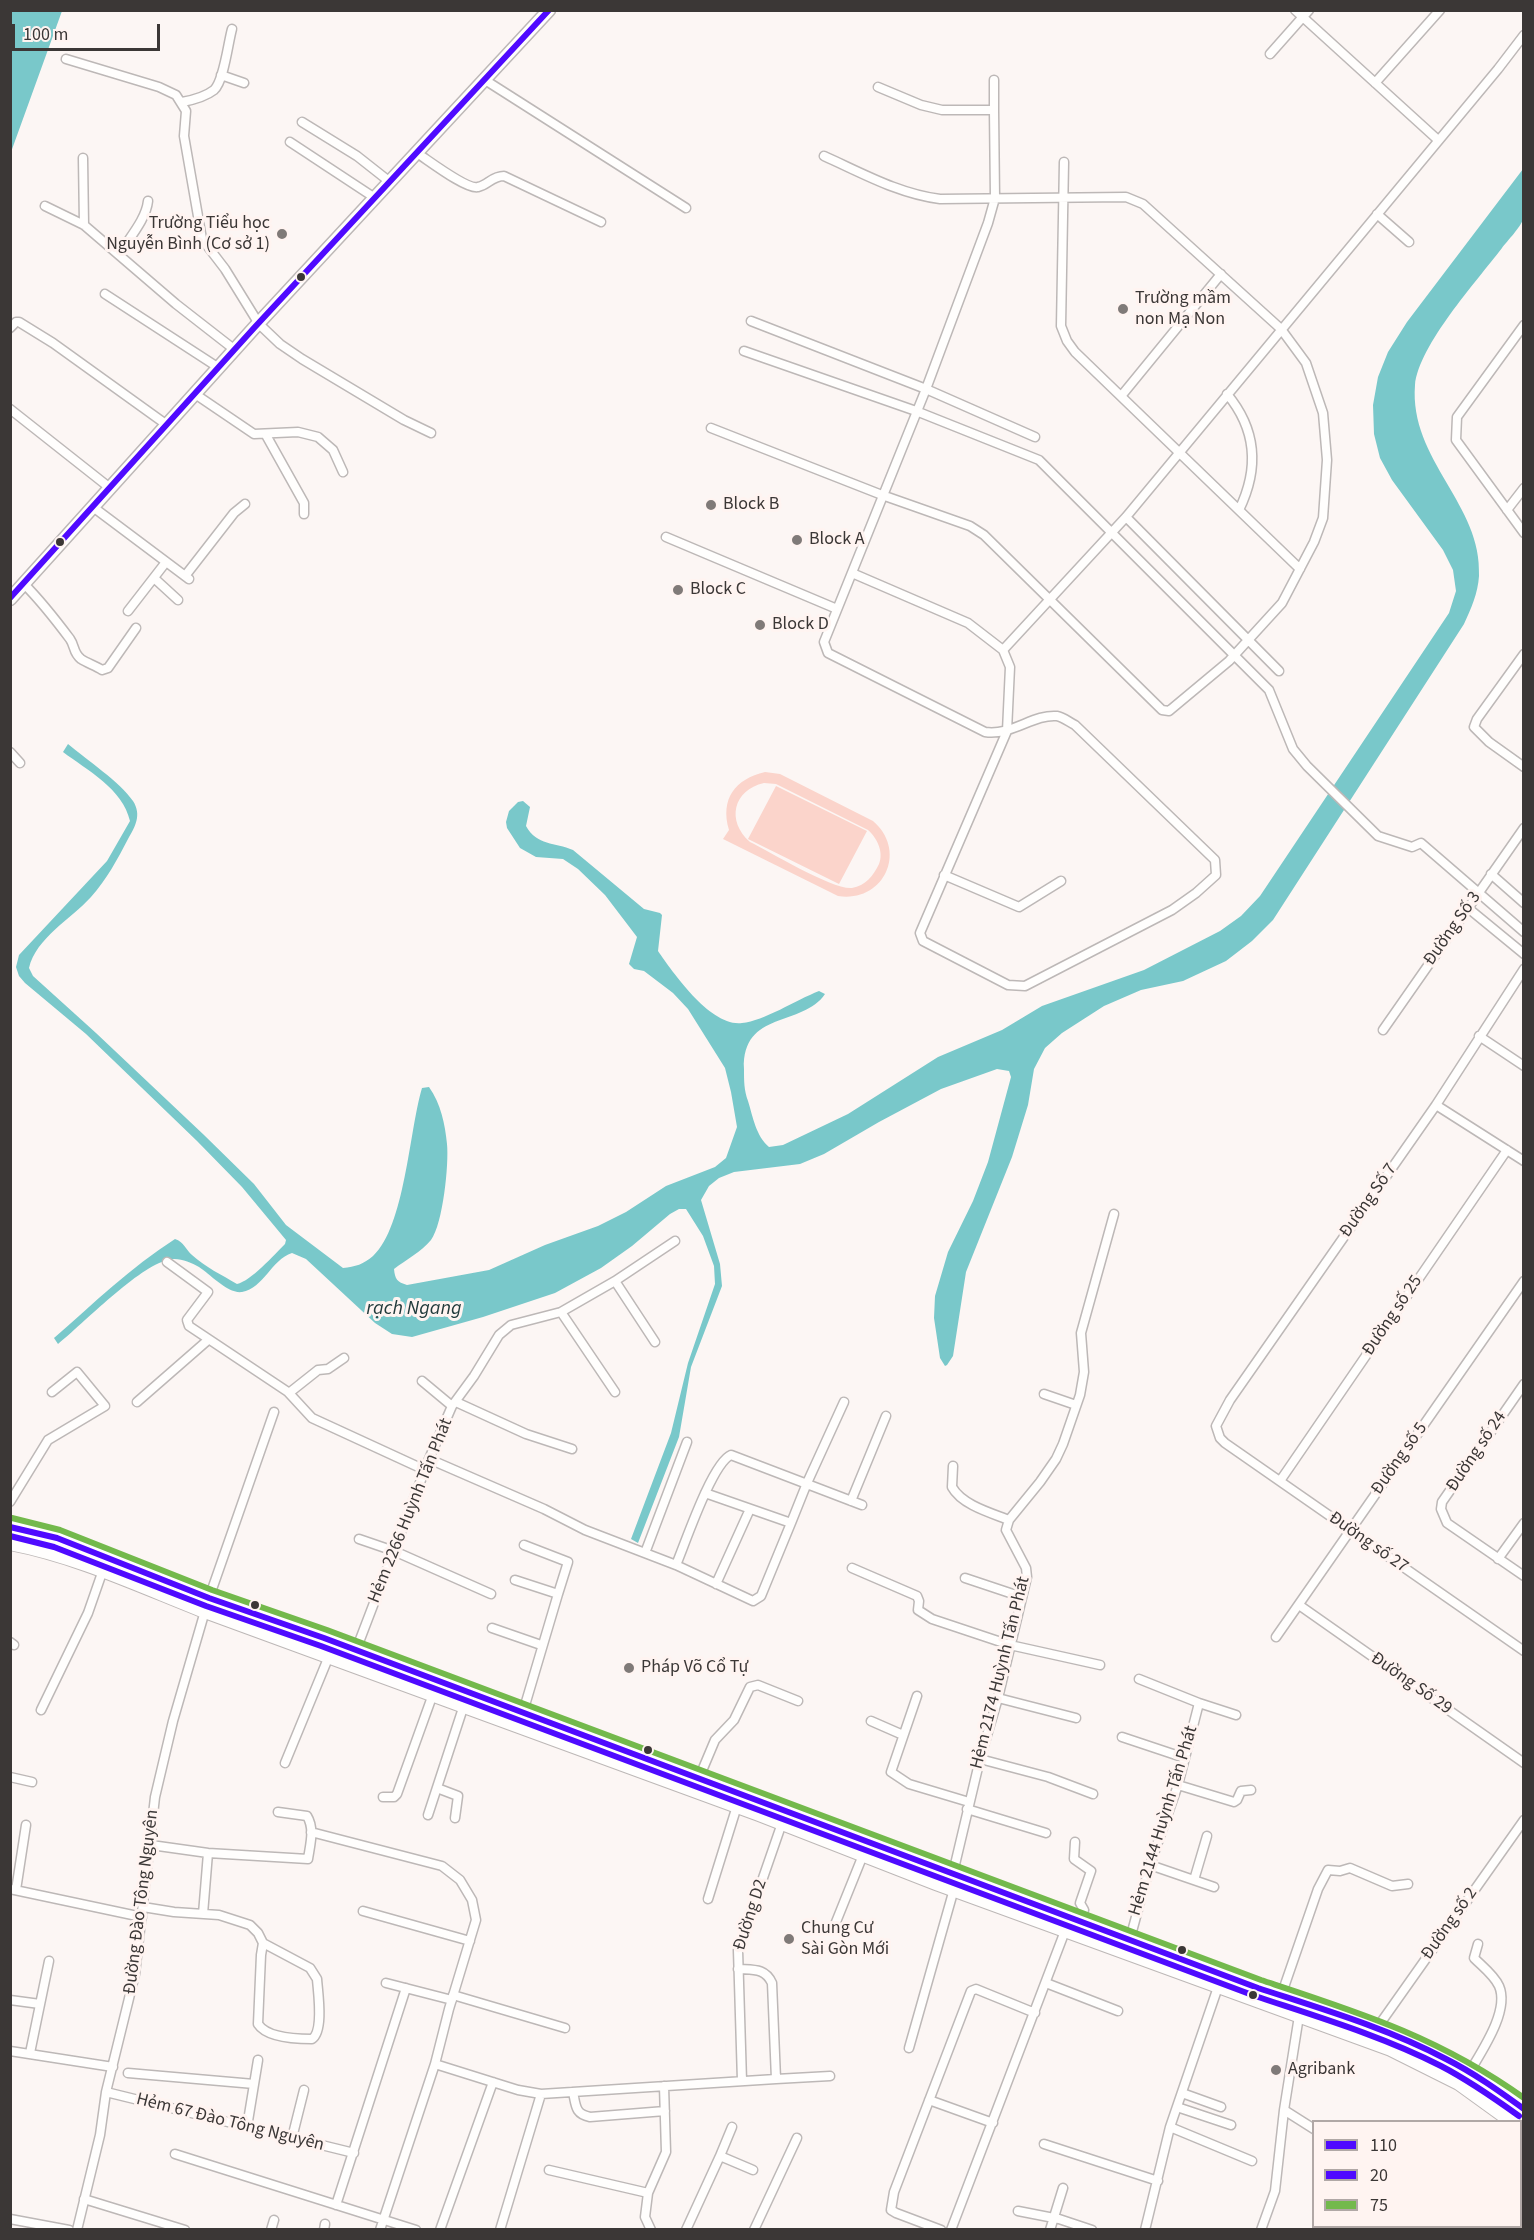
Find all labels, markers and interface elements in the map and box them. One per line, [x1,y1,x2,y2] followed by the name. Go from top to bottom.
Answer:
[15,12,164,50] scale bar
[23,22,68,47] text: 100 m
[106,213,270,256] place label: Trường Tiểu học Nguyễn Bình (Cơ sở 1)
[275,227,289,241] marker: Trường Tiểu học Nguyễn Bình (Cơ sở 1)
[295,271,307,283] unlabelled marker
[1135,288,1231,330] place label: Trường mầm non Mạ Non
[1116,302,1130,316] marker: Trường mầm non Mạ Non
[723,494,779,516] place label: Block B
[704,498,718,512] marker: Block B
[809,529,864,551] place label: Block A
[790,533,804,547] marker: Block A
[54,536,66,548] unlabelled marker
[690,579,746,601] place label: Block C
[671,583,685,597] marker: Block C
[772,614,829,636] place label: Block D
[753,618,767,632] marker: Block D
[1420,888,1486,970] street label: Đường Số 3
[1336,1160,1402,1242] street label: Đường Số 7
[1358,1272,1428,1360] street label: Đường số 25
[366,1298,462,1322] water label: rạch Ngang
[1442,1408,1512,1496] street label: Đường số 24
[364,1415,458,1607] street label: Hẻm 2266 Huỳnh Tấn Phát
[1367,1419,1433,1499] street label: Đường số 5
[1324,1508,1412,1578] street label: Đường số 27
[967,1575,1035,1771] street label: Hẻm 2174 Huỳnh Tấn Phát
[249,1599,261,1611] unlabelled marker
[1366,1648,1456,1720] street label: Đường Số 29
[641,1657,748,1679] place label: Pháp Võ Cổ Tự
[622,1661,636,1675] marker: Pháp Võ Cổ Tự
[1125,1723,1203,1919] street label: Hẻm 2144 Huỳnh Tấn Phát
[642,1744,654,1756] unlabelled marker
[120,1809,164,1995] street label: Đường Đào Tông Nguyên
[729,1877,773,1953] street label: Đường D2
[1417,1884,1483,1964] street label: Đường số 2
[801,1918,889,1960] place label: Chung Cư Sài Gòn Mới
[782,1932,796,1946] marker: Chung Cư Sài Gòn Mới
[1176,1944,1188,1956] unlabelled marker
[1247,1989,1259,2001] unlabelled marker
[1288,2059,1355,2081] place label: Agribank
[1269,2063,1283,2077] marker: Agribank
[134,2089,326,2157] street label: Hẻm 67 Đào Tông Nguyên
[1312,2120,1522,2228] legend
[1370,2133,1397,2158] text: 110
[1370,2163,1388,2188] text: 20
[1370,2193,1388,2218] text: 75

